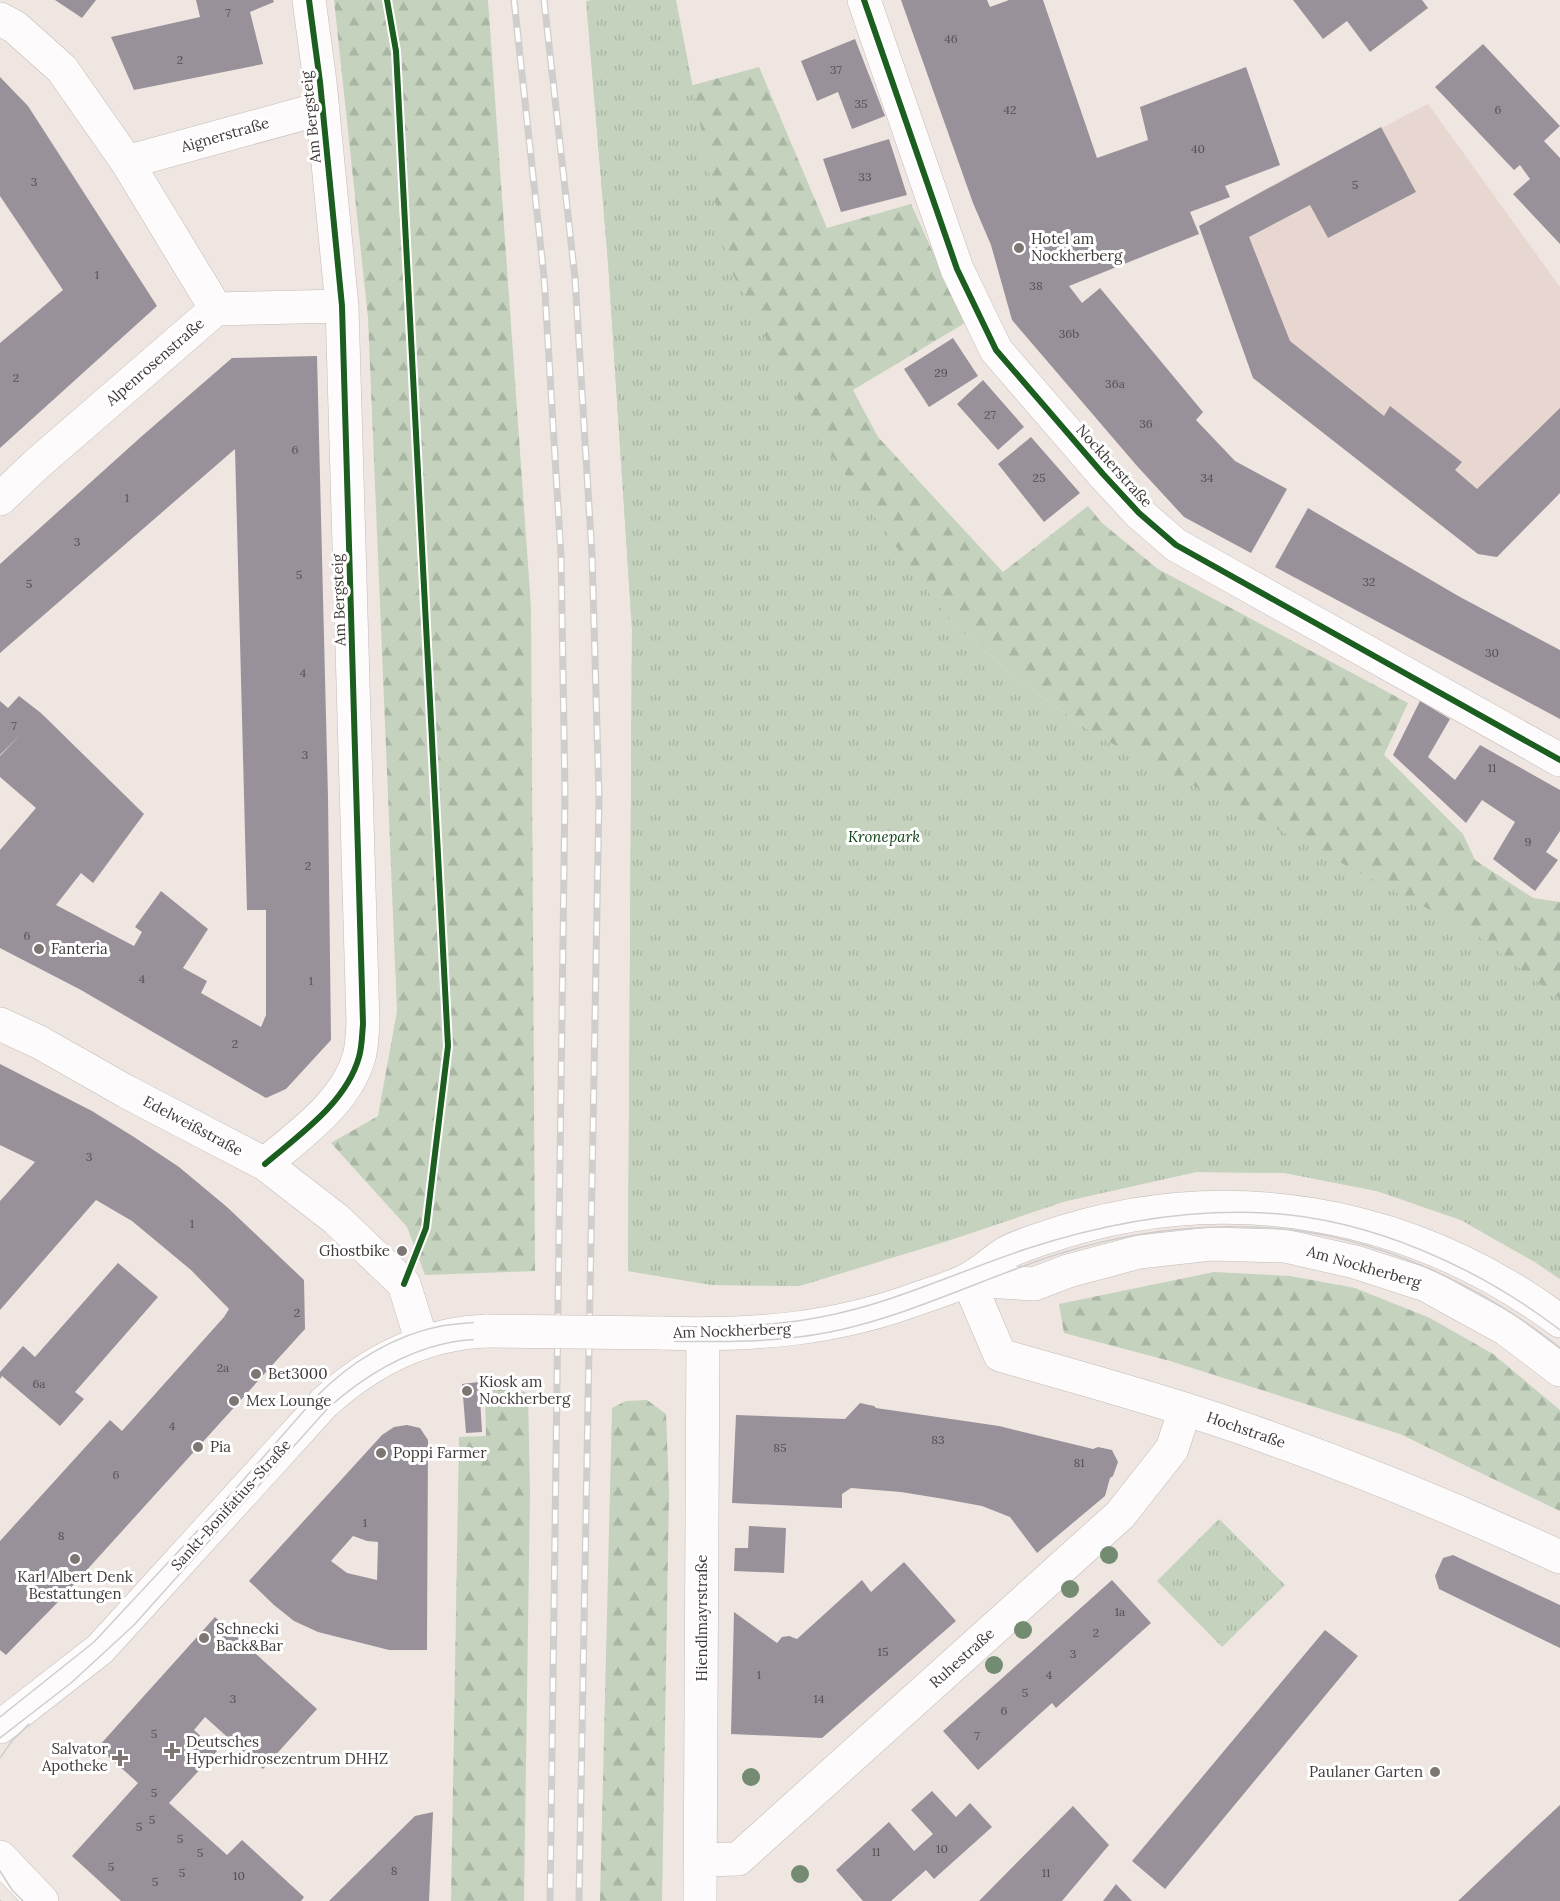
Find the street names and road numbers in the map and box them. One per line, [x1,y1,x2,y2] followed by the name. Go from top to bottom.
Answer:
[296,69,325,165] street label: Am Bergsteig
[178,113,271,156] street label: Aignerstraße
[101,314,208,410] street label: Alpenrosenstraße
[1072,420,1157,511] street label: Nockherstraße
[327,553,350,647] street label: Am Bergsteig
[140,1091,246,1160] street label: Edelweißstraße
[1304,1241,1424,1292] street label: Am Nockherberg
[672,1319,792,1342] street label: Am Nockherberg
[1204,1407,1288,1452] street label: Hochstraße
[167,1435,295,1574] street label: Sankt-Bonifatius-Straße
[692,1555,711,1681] street label: Hiendlmayrstraße
[925,1624,998,1692] street label: Ruhestraße

